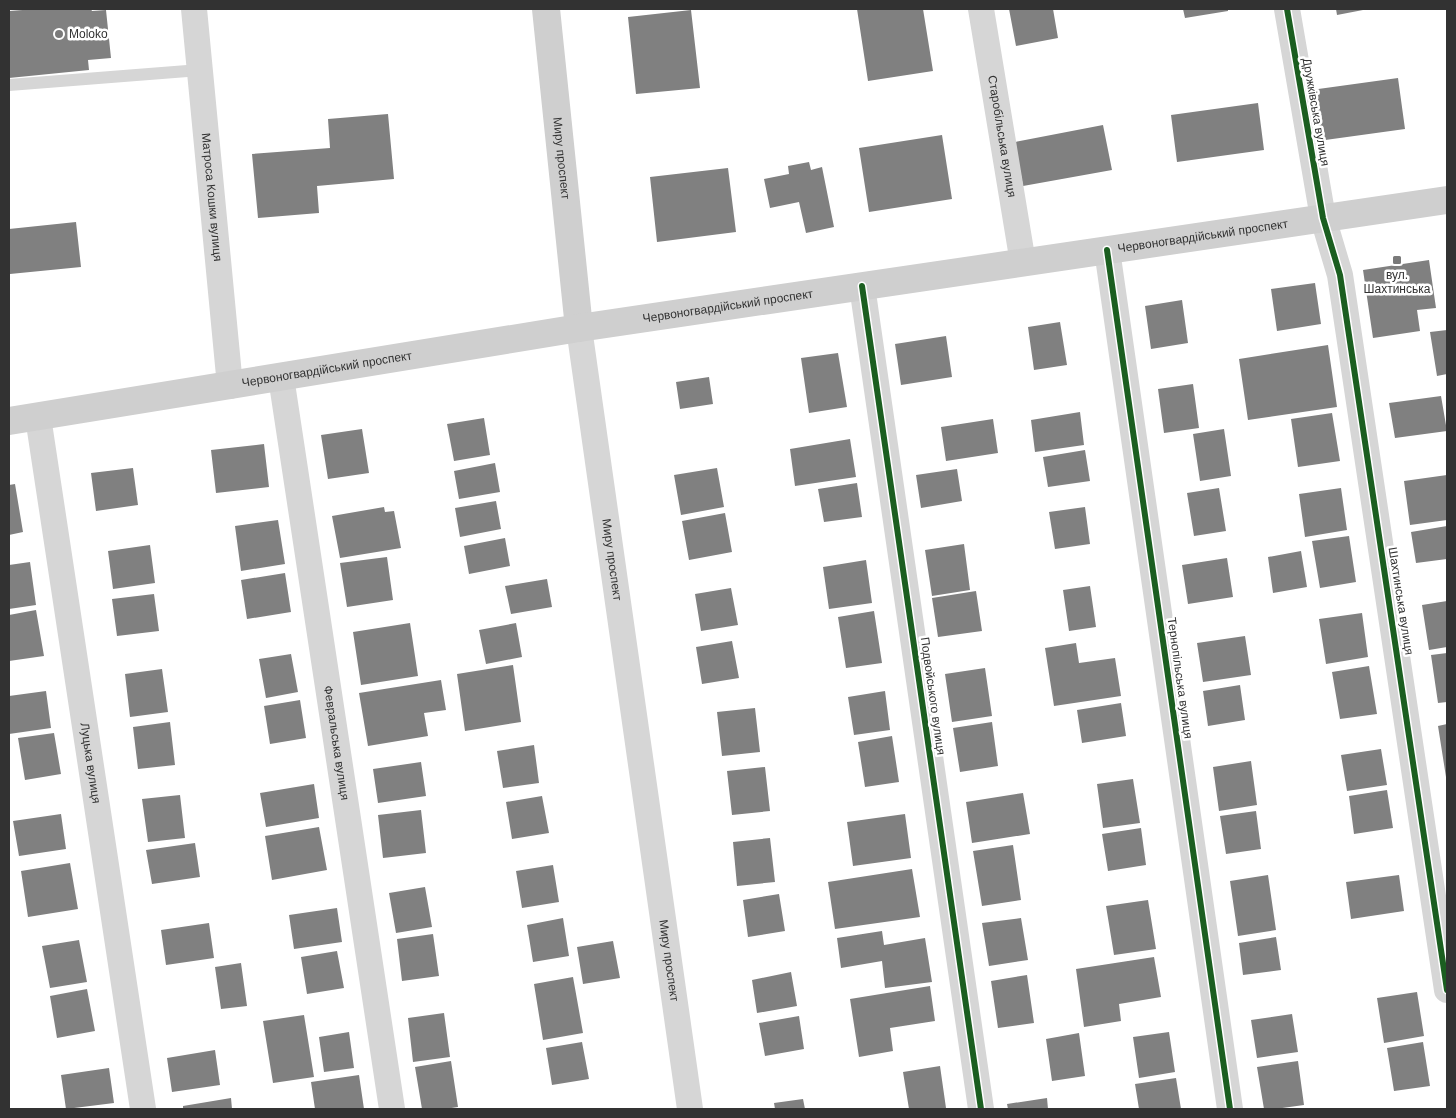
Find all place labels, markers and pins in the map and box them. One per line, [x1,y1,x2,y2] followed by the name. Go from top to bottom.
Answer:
[69,27,108,41] place label: Moloko
[53,28,65,40] marker: Moloko
[1391,254,1403,266] marker: вул. Шахтинська
[1364,268,1431,296] place label: вул. Шахтинська

